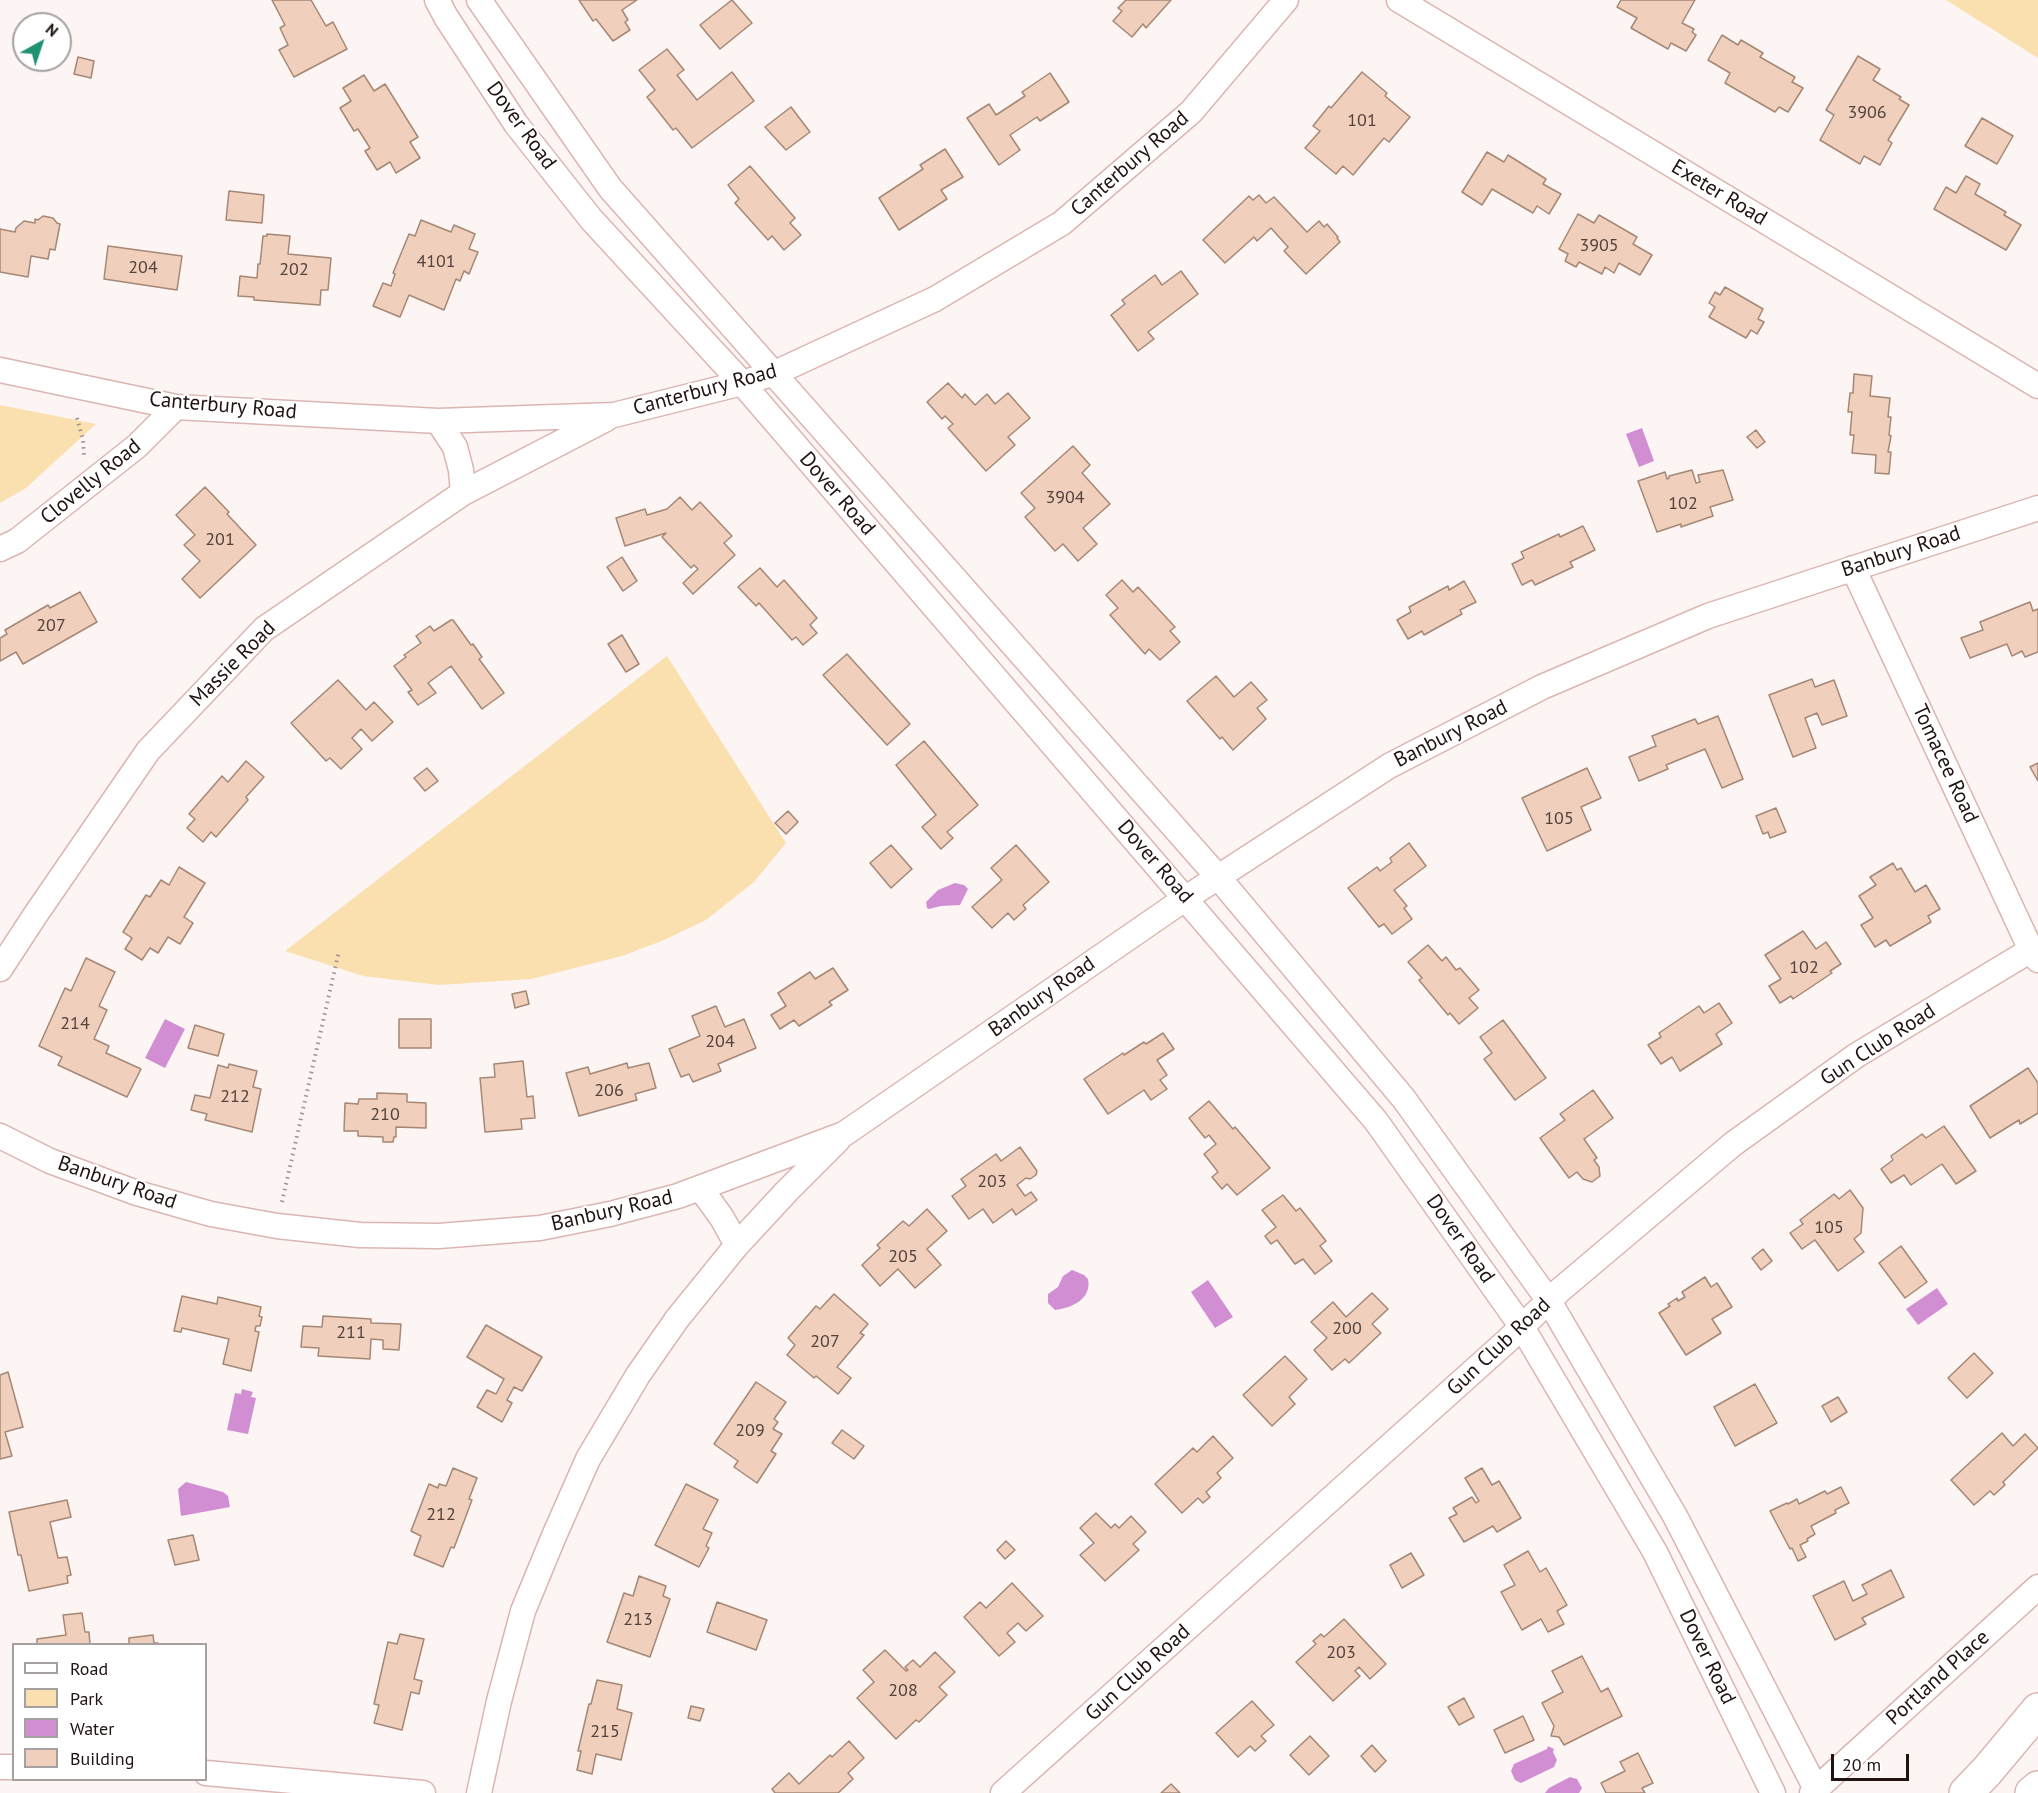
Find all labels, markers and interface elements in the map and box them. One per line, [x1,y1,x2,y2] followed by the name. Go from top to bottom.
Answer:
[12,12,72,72] north arrow
[42,19,63,41] text: N
[481,77,561,175] street label: Dover Road
[1847,102,1887,124] house number: 3906
[1066,106,1194,222] street label: Canterbury Road
[1347,110,1377,132] house number: 101
[1667,155,1771,231] street label: Exeter Road
[1579,235,1619,257] house number: 3905
[416,251,456,273] house number: 4101
[128,257,158,279] house number: 204
[279,259,309,281] house number: 202
[630,359,780,421] street label: Canterbury Road
[148,387,298,425] street label: Canterbury Road
[36,434,146,530] street label: Clovelly Road
[794,447,880,541] street label: Dover Road
[1045,487,1085,509] house number: 3904
[1668,493,1698,515] house number: 102
[1838,521,1964,583] street label: Banbury Road
[205,529,235,551] house number: 201
[36,615,66,637] house number: 207
[185,616,281,712] street label: Massie Road
[1390,695,1512,773] street label: Banbury Road
[1907,701,1983,827] street label: Tomacee Road
[1544,808,1574,830] house number: 105
[1112,815,1198,909] street label: Dover Road
[984,951,1100,1043] street label: Banbury Road
[1789,957,1819,979] house number: 102
[1816,998,1940,1092] street label: Gun Club Road
[60,1013,90,1035] house number: 214
[705,1031,735,1053] house number: 204
[594,1080,624,1102] house number: 206
[220,1086,250,1108] house number: 212
[370,1104,400,1126] house number: 210
[54,1151,180,1215] street label: Banbury Road
[977,1171,1007,1193] house number: 203
[549,1185,675,1237] street label: Banbury Road
[1420,1190,1500,1288] street label: Dover Road
[1814,1217,1844,1239] house number: 105
[888,1246,918,1268] house number: 205
[1442,1293,1556,1401] street label: Gun Club Road
[1332,1318,1362,1340] house number: 200
[336,1322,366,1344] house number: 211
[810,1331,840,1353] house number: 207
[735,1420,765,1442] house number: 209
[426,1504,456,1526] house number: 212
[1673,1605,1741,1709] street label: Dover Road
[623,1609,653,1631] house number: 213
[1080,1619,1196,1727] street label: Gun Club Road
[1881,1625,1995,1731] street label: Portland Place
[1326,1642,1356,1664] house number: 203
[12,1643,207,1781] legend
[70,1657,108,1680] text: Road
[888,1680,918,1702] house number: 208
[70,1687,103,1710] text: Park
[70,1717,114,1740] text: Water
[590,1721,620,1743] house number: 215
[1834,1742,1912,1780] scale bar
[70,1747,134,1770] text: Building
[1842,1753,1881,1776] text: 20 m

